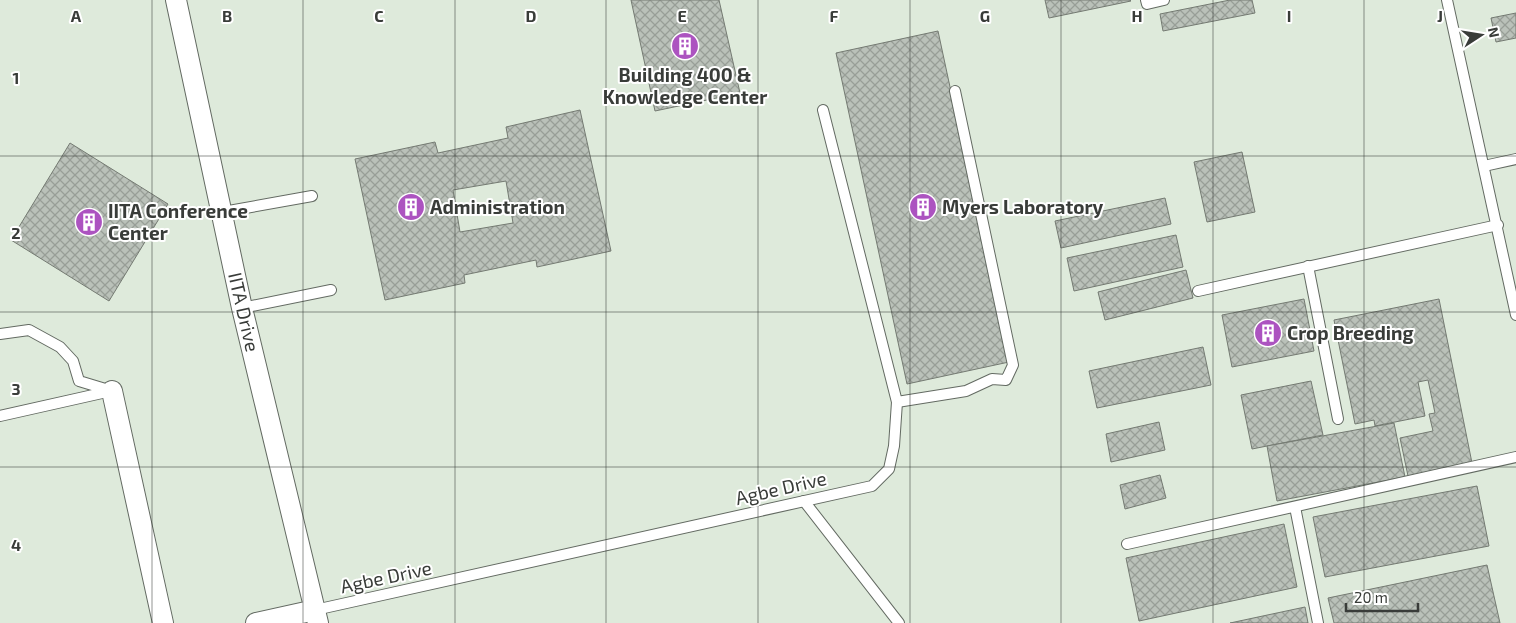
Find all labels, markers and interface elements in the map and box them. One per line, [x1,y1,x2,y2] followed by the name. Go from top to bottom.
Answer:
[71,6,82,25] text: A
[222,6,232,25] text: B
[374,6,384,25] text: C
[526,6,537,25] text: D
[677,6,687,25] text: E
[830,6,839,25] text: F
[980,6,990,25] text: G
[1131,6,1143,25] text: H
[1287,6,1291,25] text: I
[1437,6,1443,25] text: J
[1456,10,1506,60] north arrow
[1485,25,1504,39] text: N
[670,31,700,61] building icon: Building 400 & Knowledge Center
[603,63,767,108] place label: Building 400 & Knowledge Center
[13,68,19,87] text: 1
[396,192,426,222] building icon: Administration
[908,192,938,222] building icon: Myers Laboratory
[430,195,565,218] place label: Administration
[942,195,1103,219] place label: Myers Laboratory
[108,199,248,244] place label: IITA Conference Center
[74,207,104,237] building icon: IITA Conference Center
[11,223,21,242] text: 2
[224,270,265,354] street label: IITA Drive
[1253,318,1283,348] building icon: Crop Breeding
[1287,321,1413,344] place label: Crop Breeding
[11,379,21,398] text: 3
[733,466,829,509] street label: Agbe Drive
[11,535,21,554] text: 4
[338,556,434,597] street label: Agbe Drive
[1346,580,1418,612] scale bar
[1354,588,1388,606] text: 20 m

